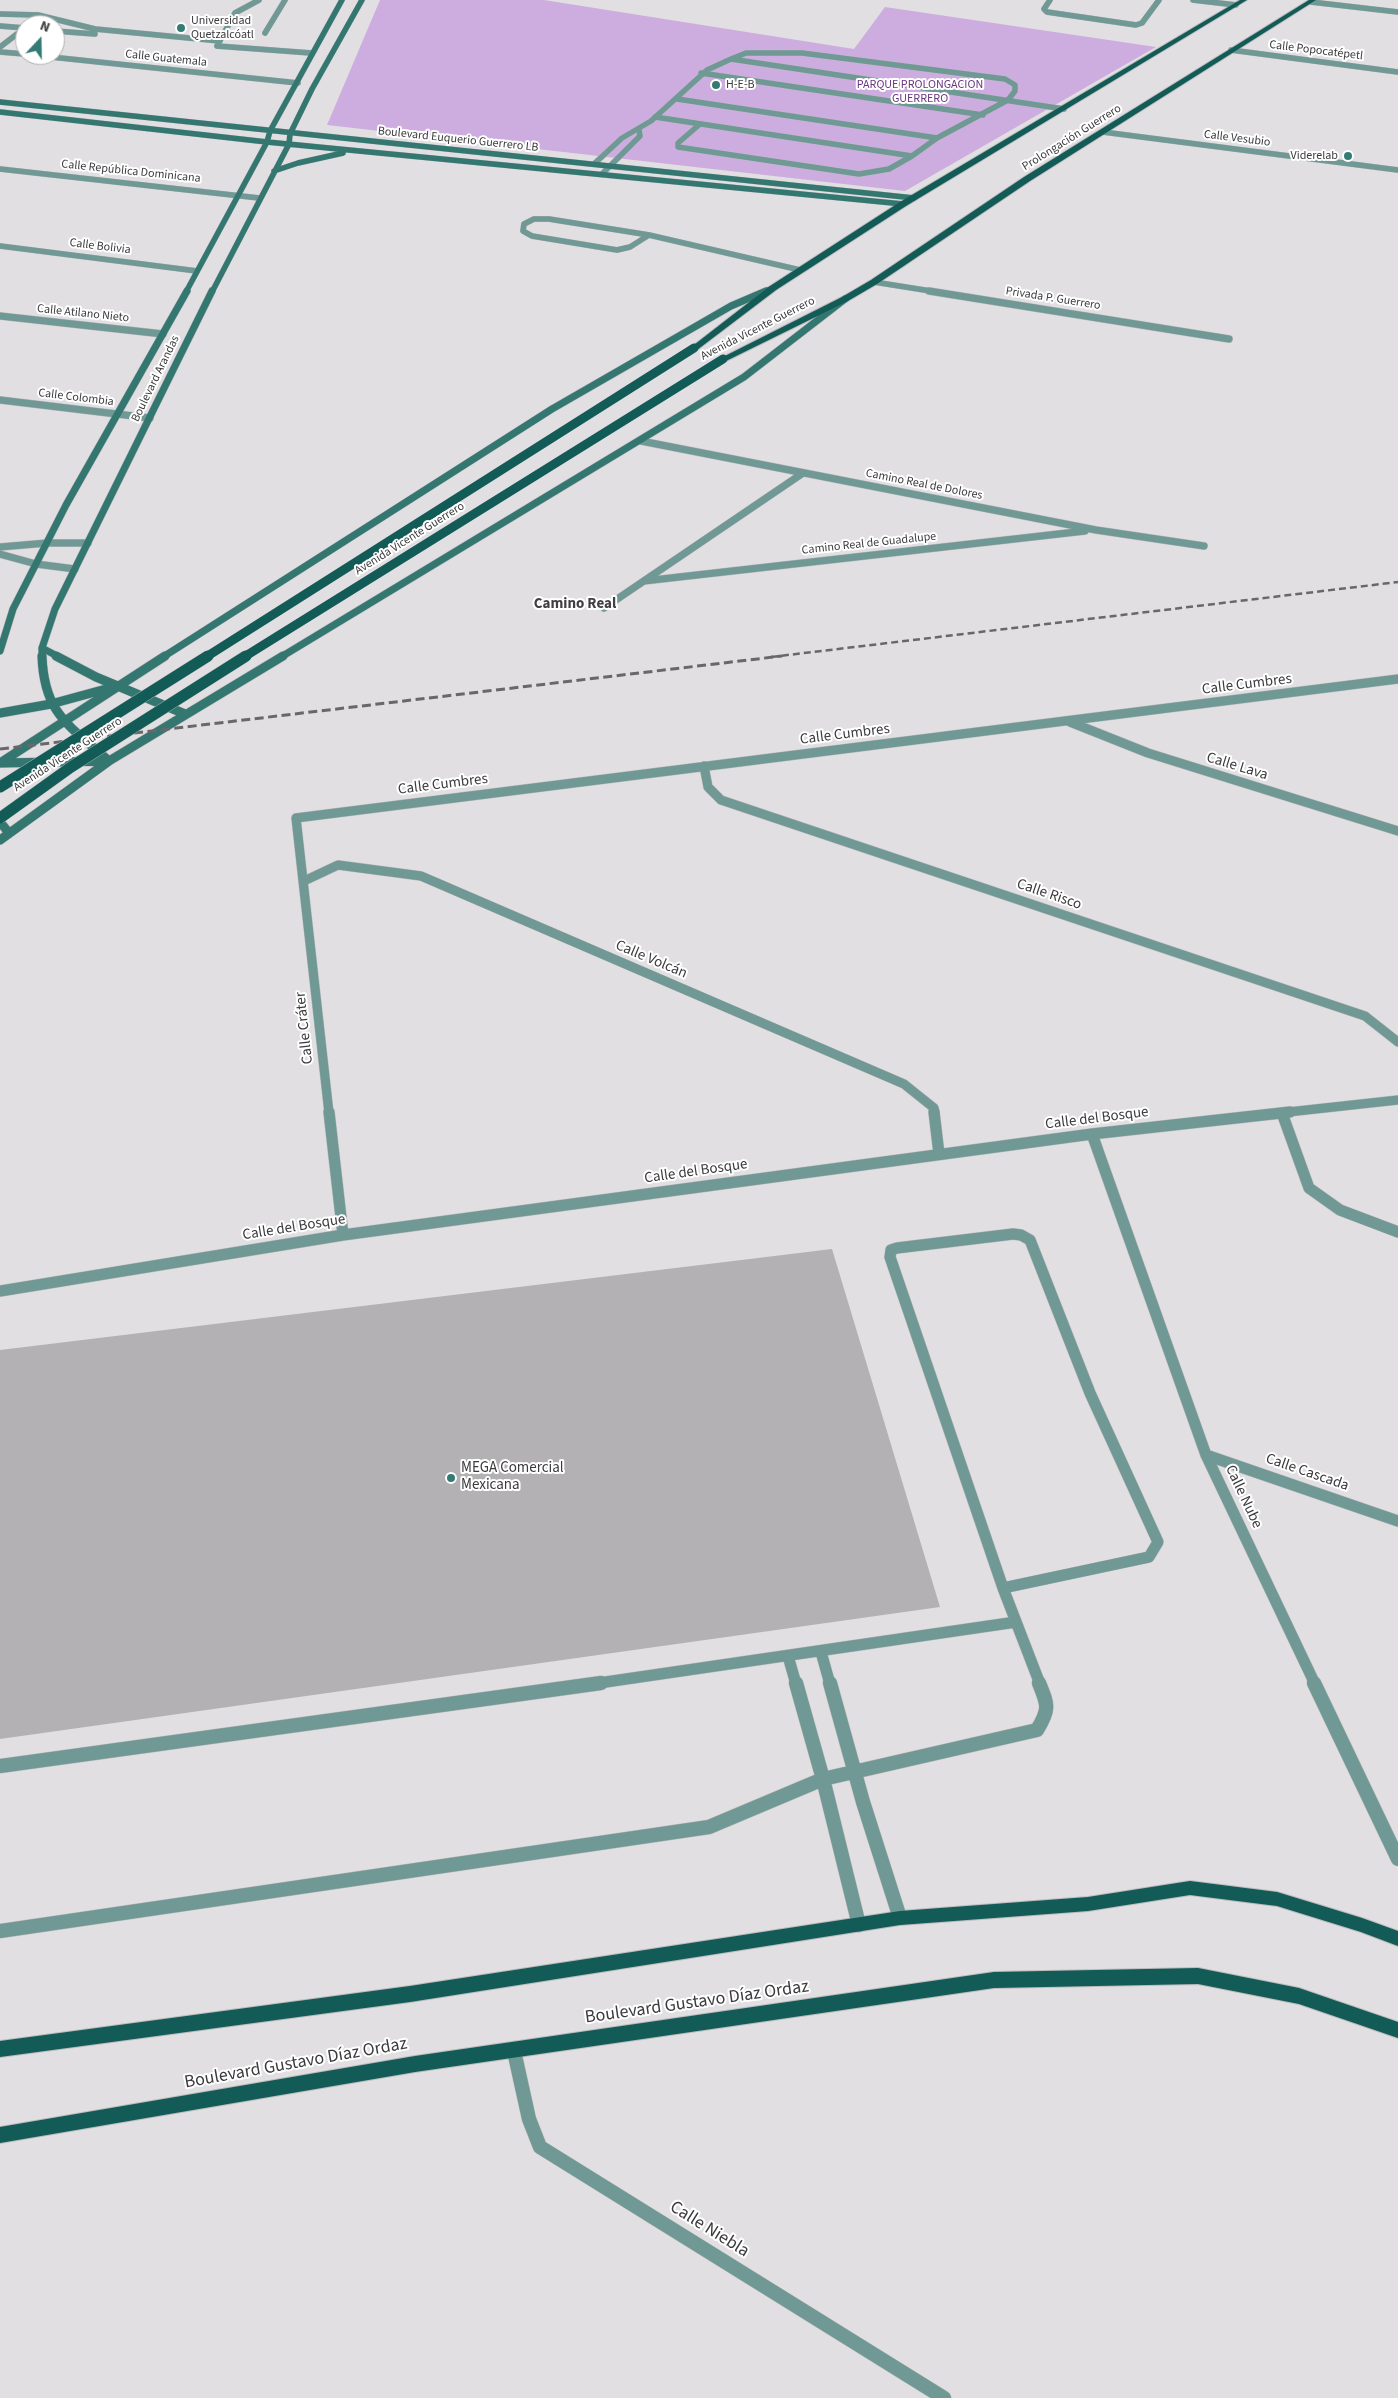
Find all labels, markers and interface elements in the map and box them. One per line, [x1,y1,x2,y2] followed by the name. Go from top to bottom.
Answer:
[191,14,254,42] place label: Universidad Quetzalcóatl
[15,15,65,65] north arrow
[37,16,53,38] text: N
[175,22,187,34] marker: Universidad Quetzalcóatl
[1268,38,1364,64] street label: Calle Popocatépetl
[124,48,208,70] street label: Calle Guatemala
[726,78,755,92] place label: H-E-B
[857,78,983,106] park label: PARQUE PROLONGACION GUERRERO
[710,79,722,91] marker: H-E-B
[1020,102,1124,174] street label: Prolongación Guerrero
[377,124,539,156] street label: Boulevard Euquerio Guerrero LB
[1203,128,1271,150] street label: Calle Vesubio
[1291,149,1338,163] place label: Viderelab
[1342,150,1354,162] marker: Viderelab
[61,158,201,186] street label: Calle República Dominicana
[69,236,131,258] street label: Calle Bolivia
[1005,284,1101,314] street label: Privada P. Guerrero
[698,294,818,364] street label: Avenida Vicente Guerrero
[36,302,130,326] street label: Calle Atilano Nieto
[129,333,183,425] street label: Boulevard Arandas
[37,386,115,410] street label: Calle Colombia
[864,467,984,503] street label: Camino Real de Dolores
[353,499,467,579] street label: Avenida Vicente Guerrero
[801,530,937,558] street label: Camino Real de Guadalupe
[534,596,616,614] district label: Camino Real
[1201,671,1293,699] street label: Calle Cumbres
[11,715,125,795] street label: Avenida Vicente Guerrero
[799,721,891,749] street label: Calle Cumbres
[1204,749,1270,785] street label: Calle Lava
[397,771,489,799] street label: Calle Cumbres
[1014,876,1084,914] street label: Calle Risco
[612,937,690,983] street label: Calle Volcán
[292,991,318,1065] street label: Calle Cráter
[1044,1104,1150,1134] street label: Calle del Bosque
[643,1156,749,1188] street label: Calle del Bosque
[241,1211,347,1245] street label: Calle del Bosque
[1263,1450,1351,1496] street label: Calle Cascada
[461,1460,564,1495] place label: MEGA Comercial Mexicana
[1221,1462,1265,1532] street label: Calle Nube
[445,1472,457,1484] marker: MEGA Comercial Mexicana
[584,1977,810,2029] street label: Boulevard Gustavo Díaz Ordaz
[183,2034,409,2094] street label: Boulevard Gustavo Díaz Ordaz
[665,2197,753,2263] street label: Calle Niebla

